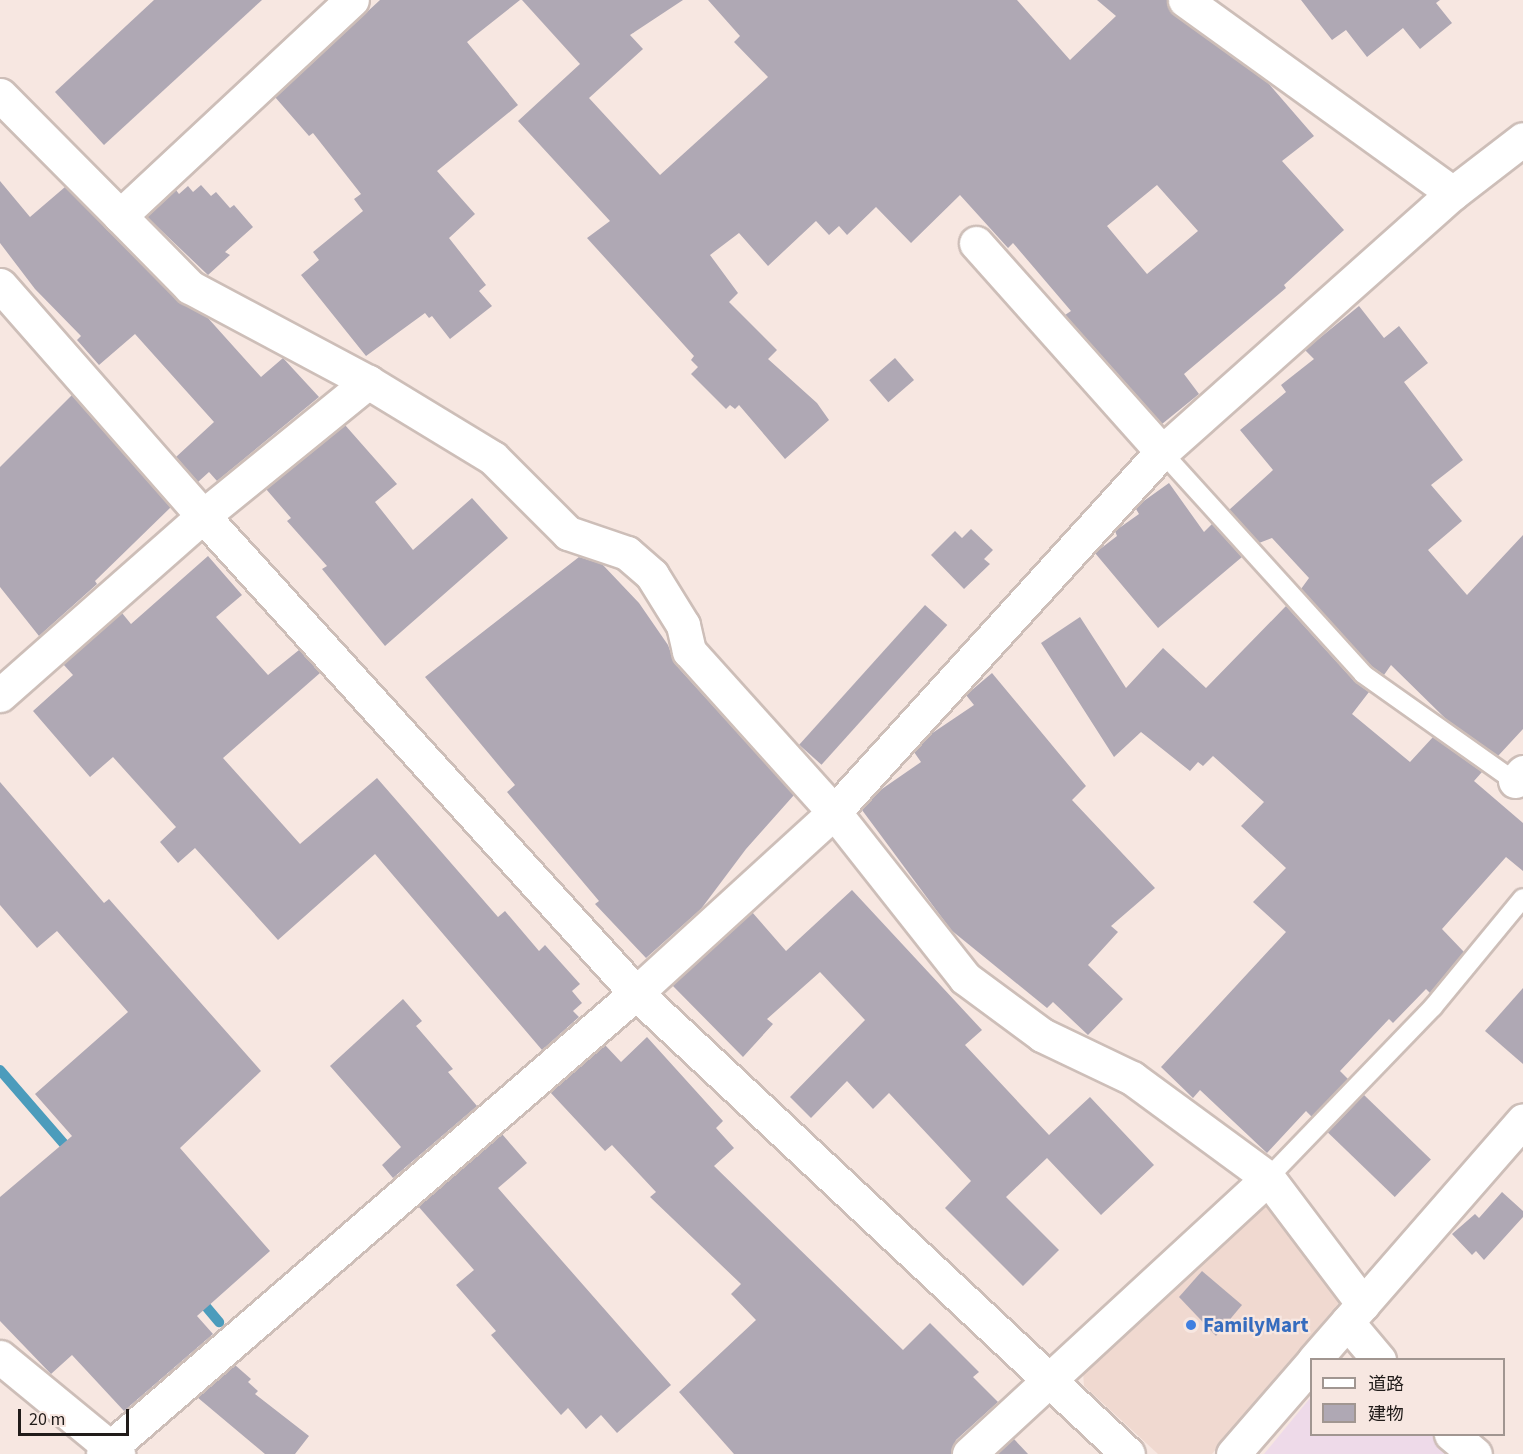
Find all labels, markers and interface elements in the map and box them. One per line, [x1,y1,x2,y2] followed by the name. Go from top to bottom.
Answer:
[1203,1312,1308,1338] place label: FamilyMart
[1184,1318,1198,1332] marker: FamilyMart
[1310,1358,1505,1436] legend
[1368,1372,1404,1397] text: 道路
[21,1397,132,1435] scale bar
[1368,1402,1404,1427] text: 建物
[29,1407,65,1432] text: 20 m

